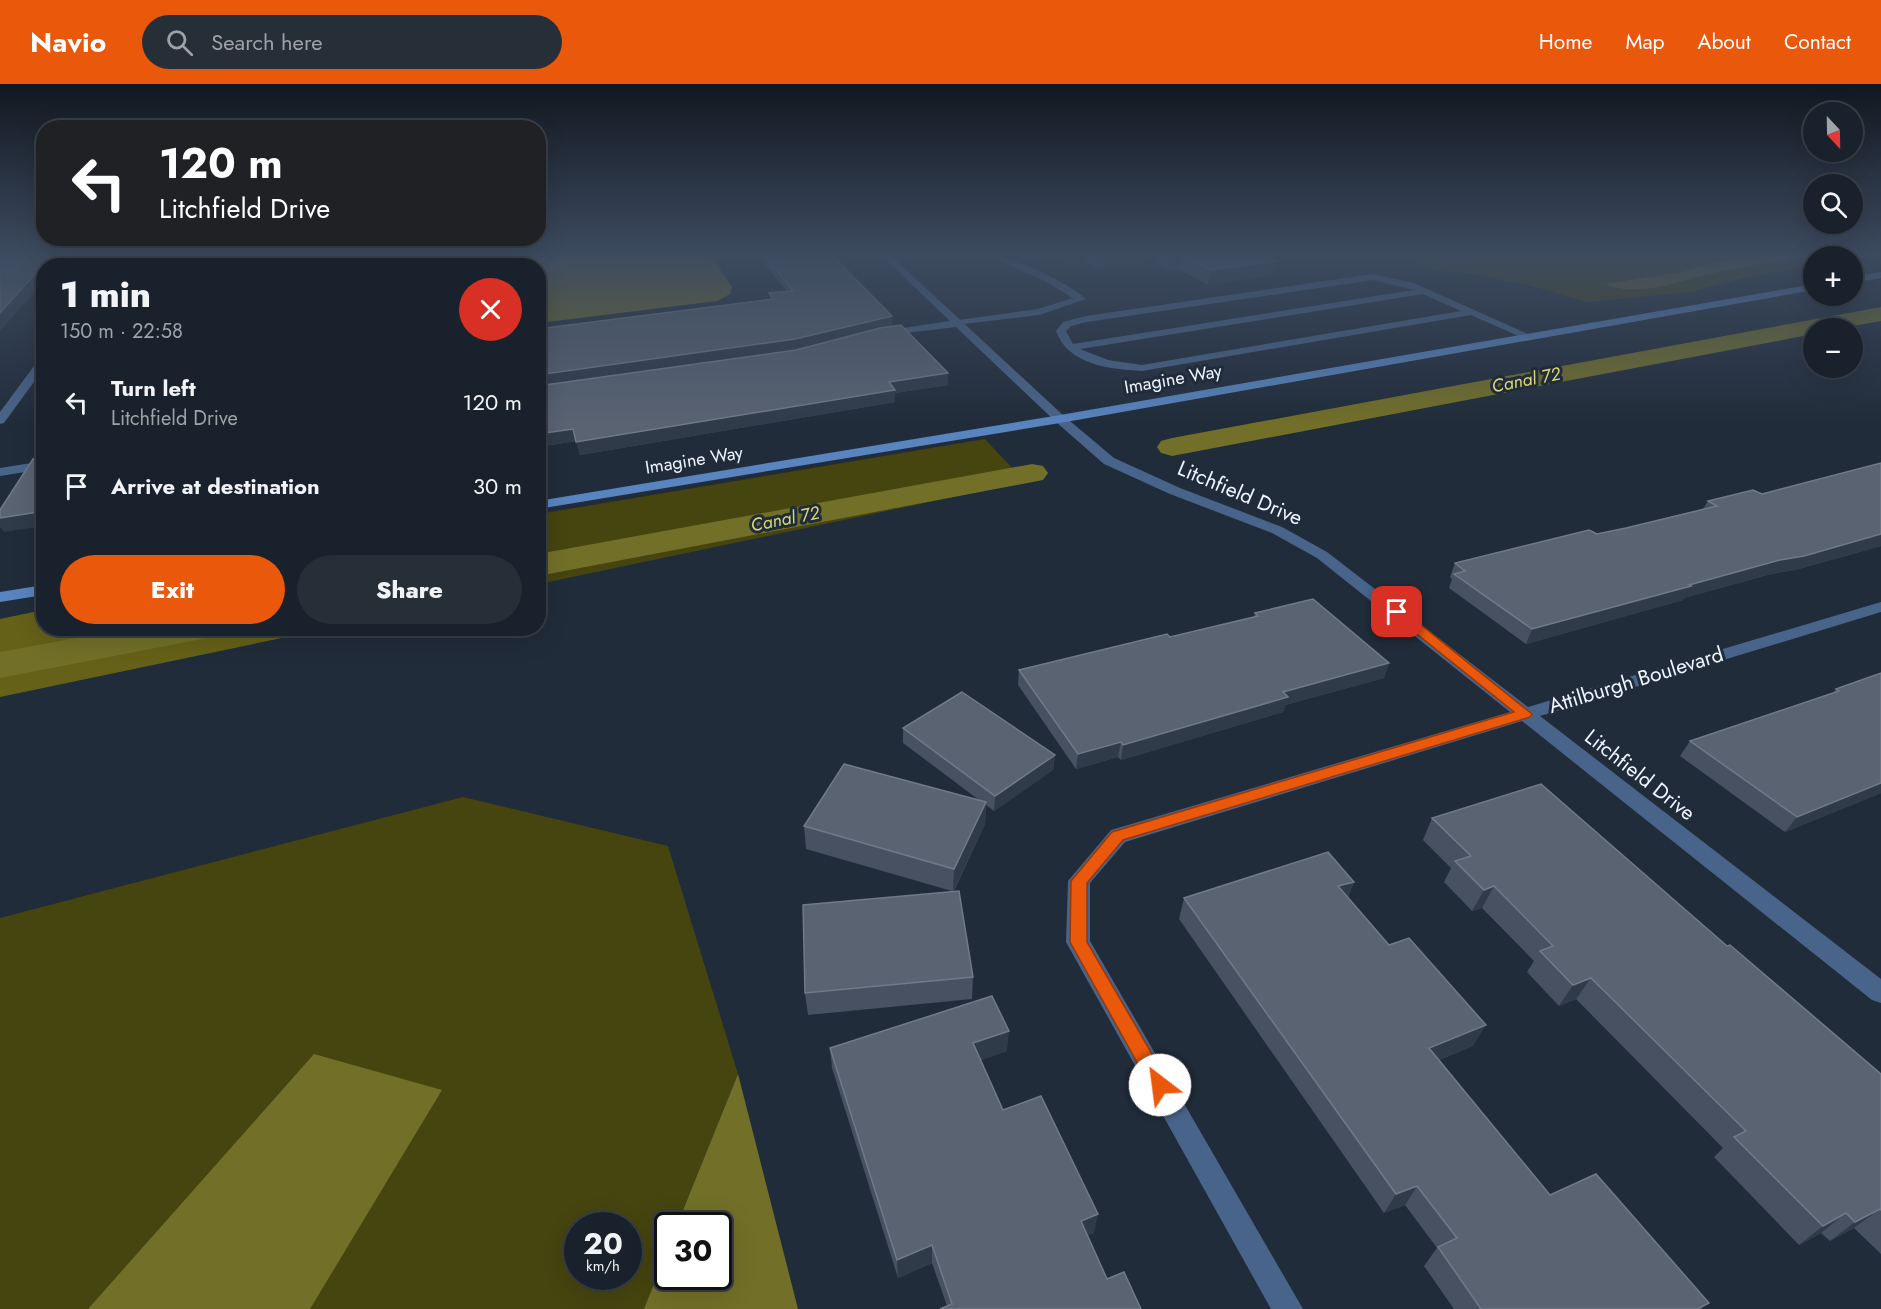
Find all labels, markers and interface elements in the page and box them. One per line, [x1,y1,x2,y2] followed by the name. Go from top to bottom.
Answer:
[142,15,562,69] search box
[30,22,106,63] text: Navio
[163,26,196,59] icon: search
[211,26,322,58] text: Search here
[1539,27,1592,57] text: Home
[1625,27,1665,57] text: Map
[1698,27,1751,57] text: About
[1784,27,1851,57] text: Contact
[1803,102,1863,162] north arrow
[1803,102,1863,378] map controls
[159,133,283,194] text: 120 m
[60,144,138,222] icon: left
[1803,174,1863,234] button: search
[159,189,330,228] text: Litchfield Drive
[1803,246,1863,306] button: +
[60,268,151,320] text: 1 min
[459,278,522,341] button: close
[60,317,183,346] text: 150 m · 22:58
[1803,318,1863,378] button: −
[1122,358,1224,400] street label: Imagine Way
[1489,360,1564,399] water label: Canal 72
[111,372,196,404] text: Turn left
[60,386,93,419] icon: left
[463,386,522,418] text: 120 m
[111,404,238,433] text: Litchfield Drive
[643,439,745,481] street label: Imagine Way
[1173,453,1307,533] street label: Litchfield Drive
[60,470,93,503] icon: arrive
[111,470,320,502] text: Arrive at destination
[473,470,522,502] text: 30 m
[748,499,823,538] water label: Canal 72
[60,555,285,624] button: Exit
[297,555,522,624] button: Share
[1371,586,1422,637] pin
[1380,595,1413,628] icon: arrive
[1545,639,1727,721] street label: Attilburgh Boulevard
[1578,722,1702,828] street label: Litchfield Drive
[1128,1053,1192,1117] position arrow
[654,1212,732,1290] speed limit sign: 30
[583,1222,623,1265] text: 20
[586,1255,620,1277] text: km/h

